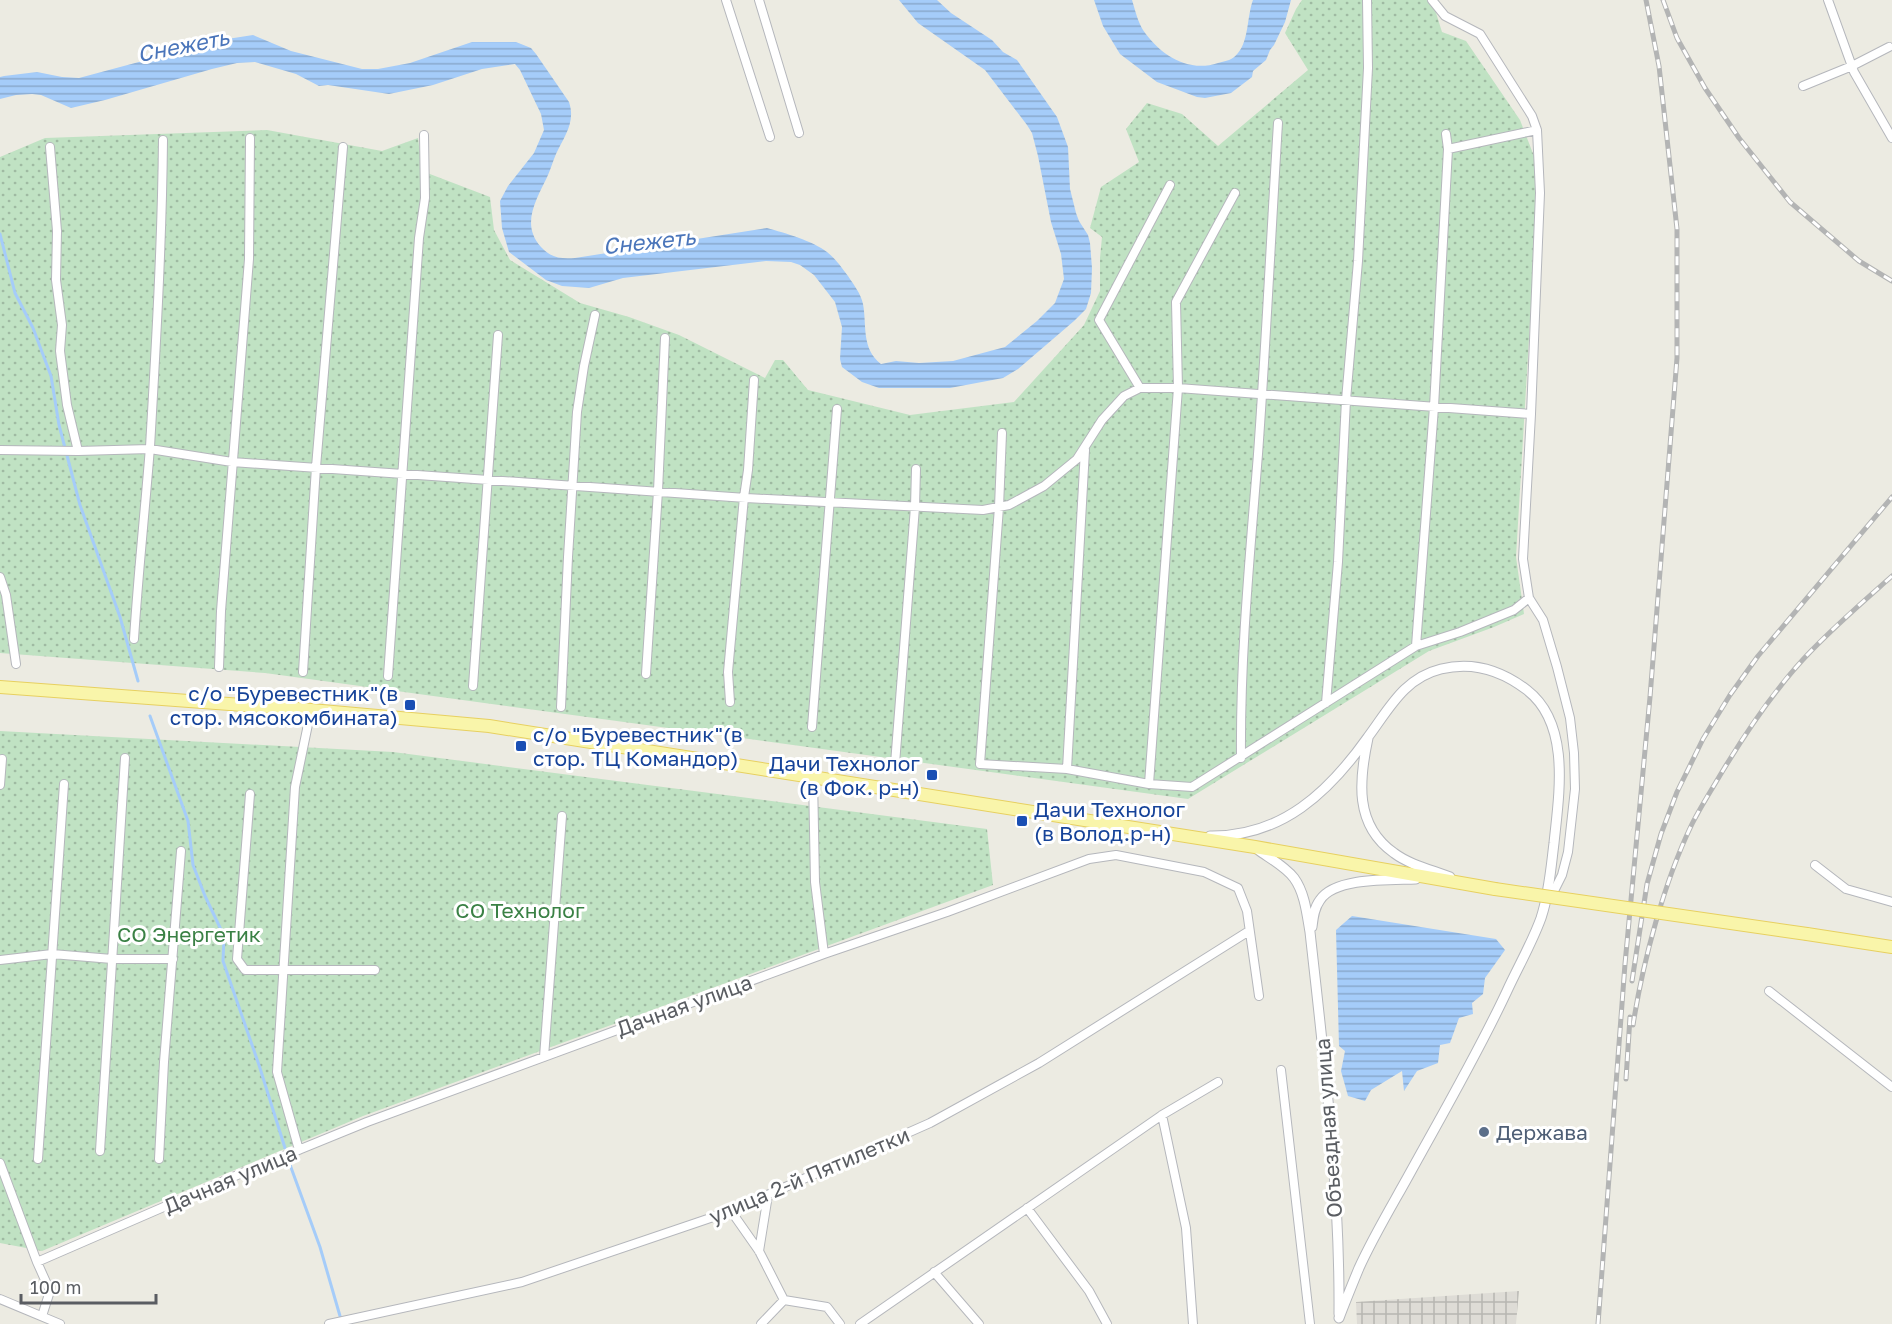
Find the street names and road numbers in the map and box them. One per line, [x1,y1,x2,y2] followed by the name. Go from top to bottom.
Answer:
[613,968,755,1042] street label: Дачная улица
[1309,1037,1347,1219] street label: Объездная улица
[705,1121,913,1229] street label: улица 2-й Пятилетки
[159,1139,301,1219] street label: Дачная улица

